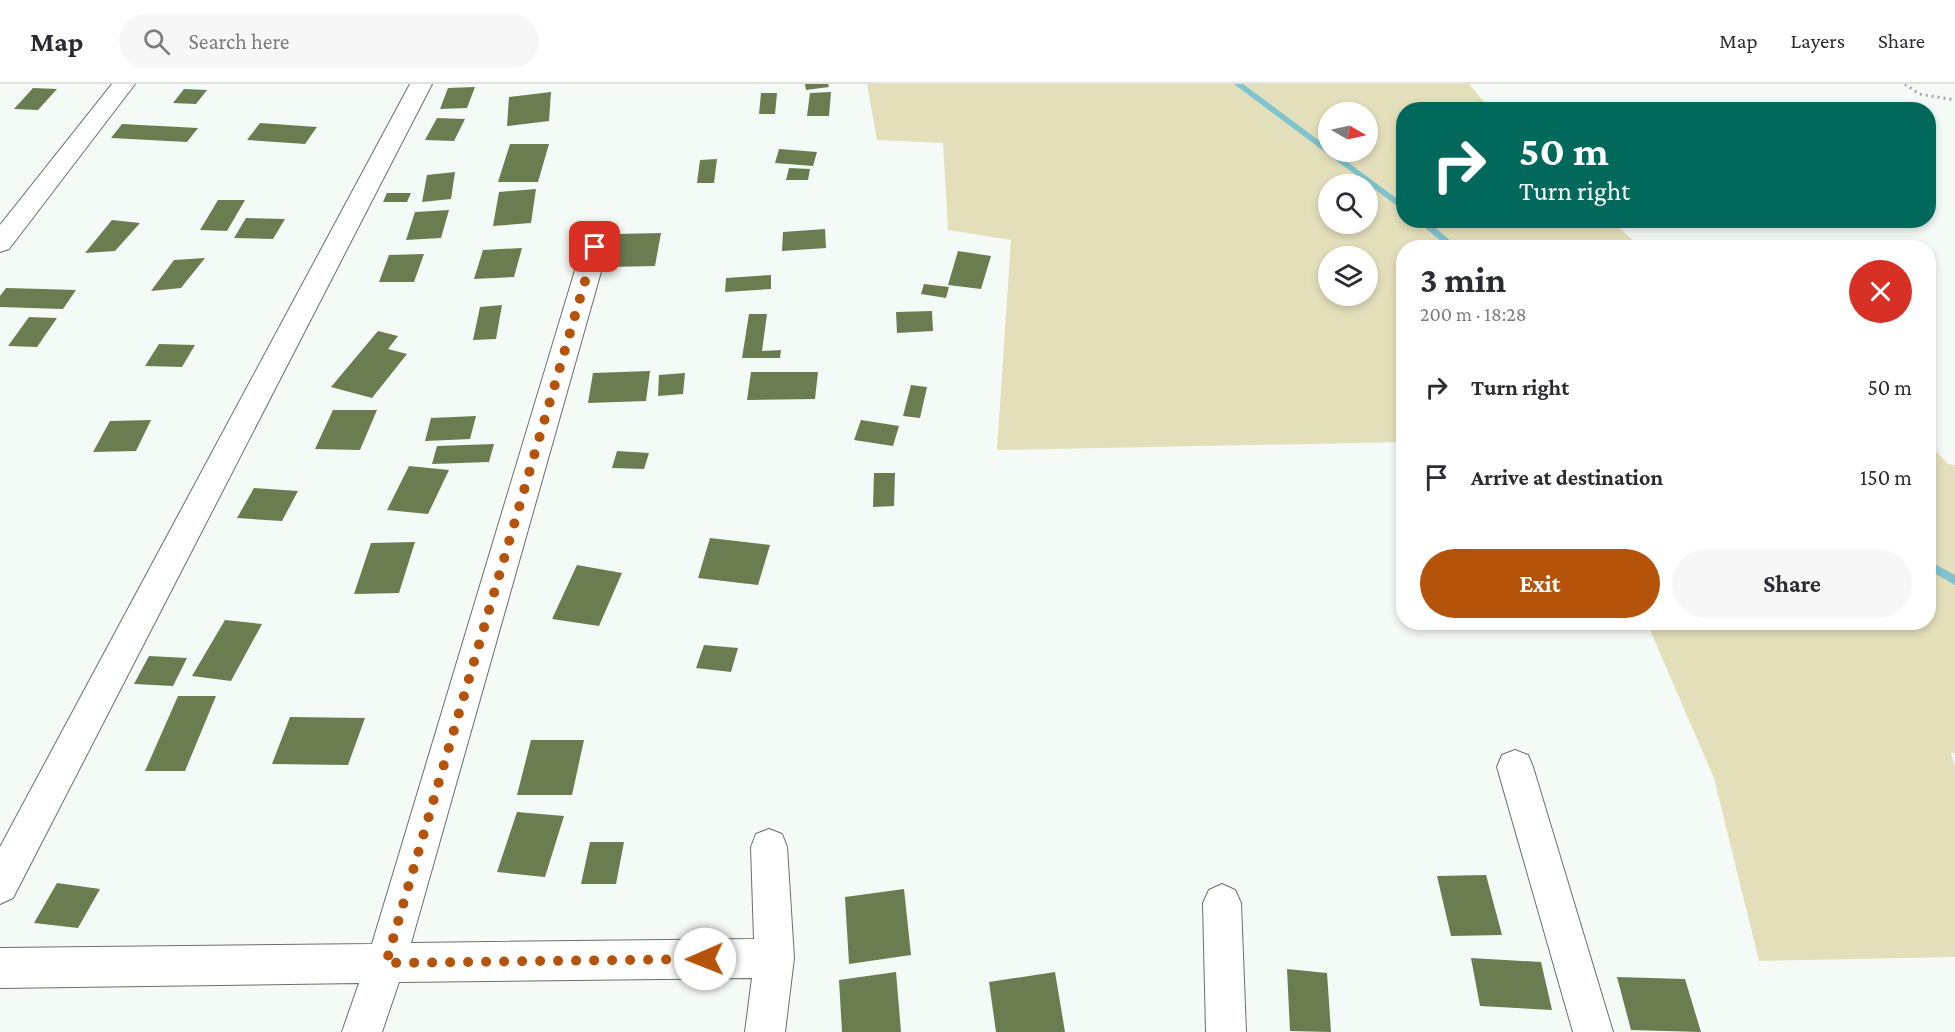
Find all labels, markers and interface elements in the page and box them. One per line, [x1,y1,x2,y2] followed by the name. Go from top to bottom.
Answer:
[119,14,539,68] search box
[140,25,173,58] icon: search
[30,26,83,57] text: Map
[188,29,289,54] text: Search here
[1719,29,1758,53] text: Map
[1791,29,1845,53] text: Layers
[1878,29,1925,53] text: Share
[1318,102,1378,162] north arrow
[1318,102,1378,306] map controls
[1420,126,1498,204] icon: right
[1519,127,1609,174] text: 50 m
[1318,174,1378,234] button: search
[1519,176,1630,206] text: Turn right
[569,221,620,272] pin
[578,230,611,263] icon: arrive
[1318,246,1378,306] button: layers
[1420,260,1506,300] text: 3 min
[1849,260,1912,323] button: close
[1420,303,1527,325] text: 200 m · 18:28
[1420,371,1453,404] icon: right
[1471,375,1569,400] text: Turn right
[1867,375,1912,400] text: 50 m
[1420,461,1453,494] icon: arrive
[1471,465,1663,490] text: Arrive at destination
[1860,465,1912,490] text: 150 m
[1420,549,1660,618] button: Exit
[1672,549,1912,618] button: Share
[673,927,737,991] position arrow

